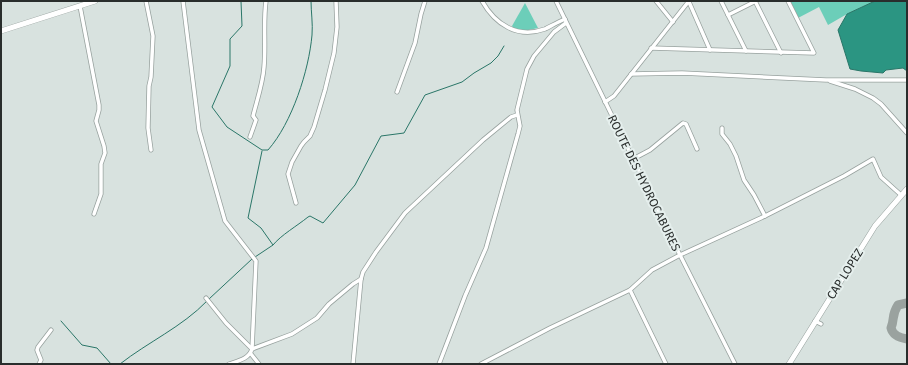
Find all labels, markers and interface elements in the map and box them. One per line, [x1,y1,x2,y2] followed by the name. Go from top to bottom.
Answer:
[605,113,683,254] street label: ROUTE DES HYDROCABURES
[824,246,866,302] street label: CAP LOPEZ

